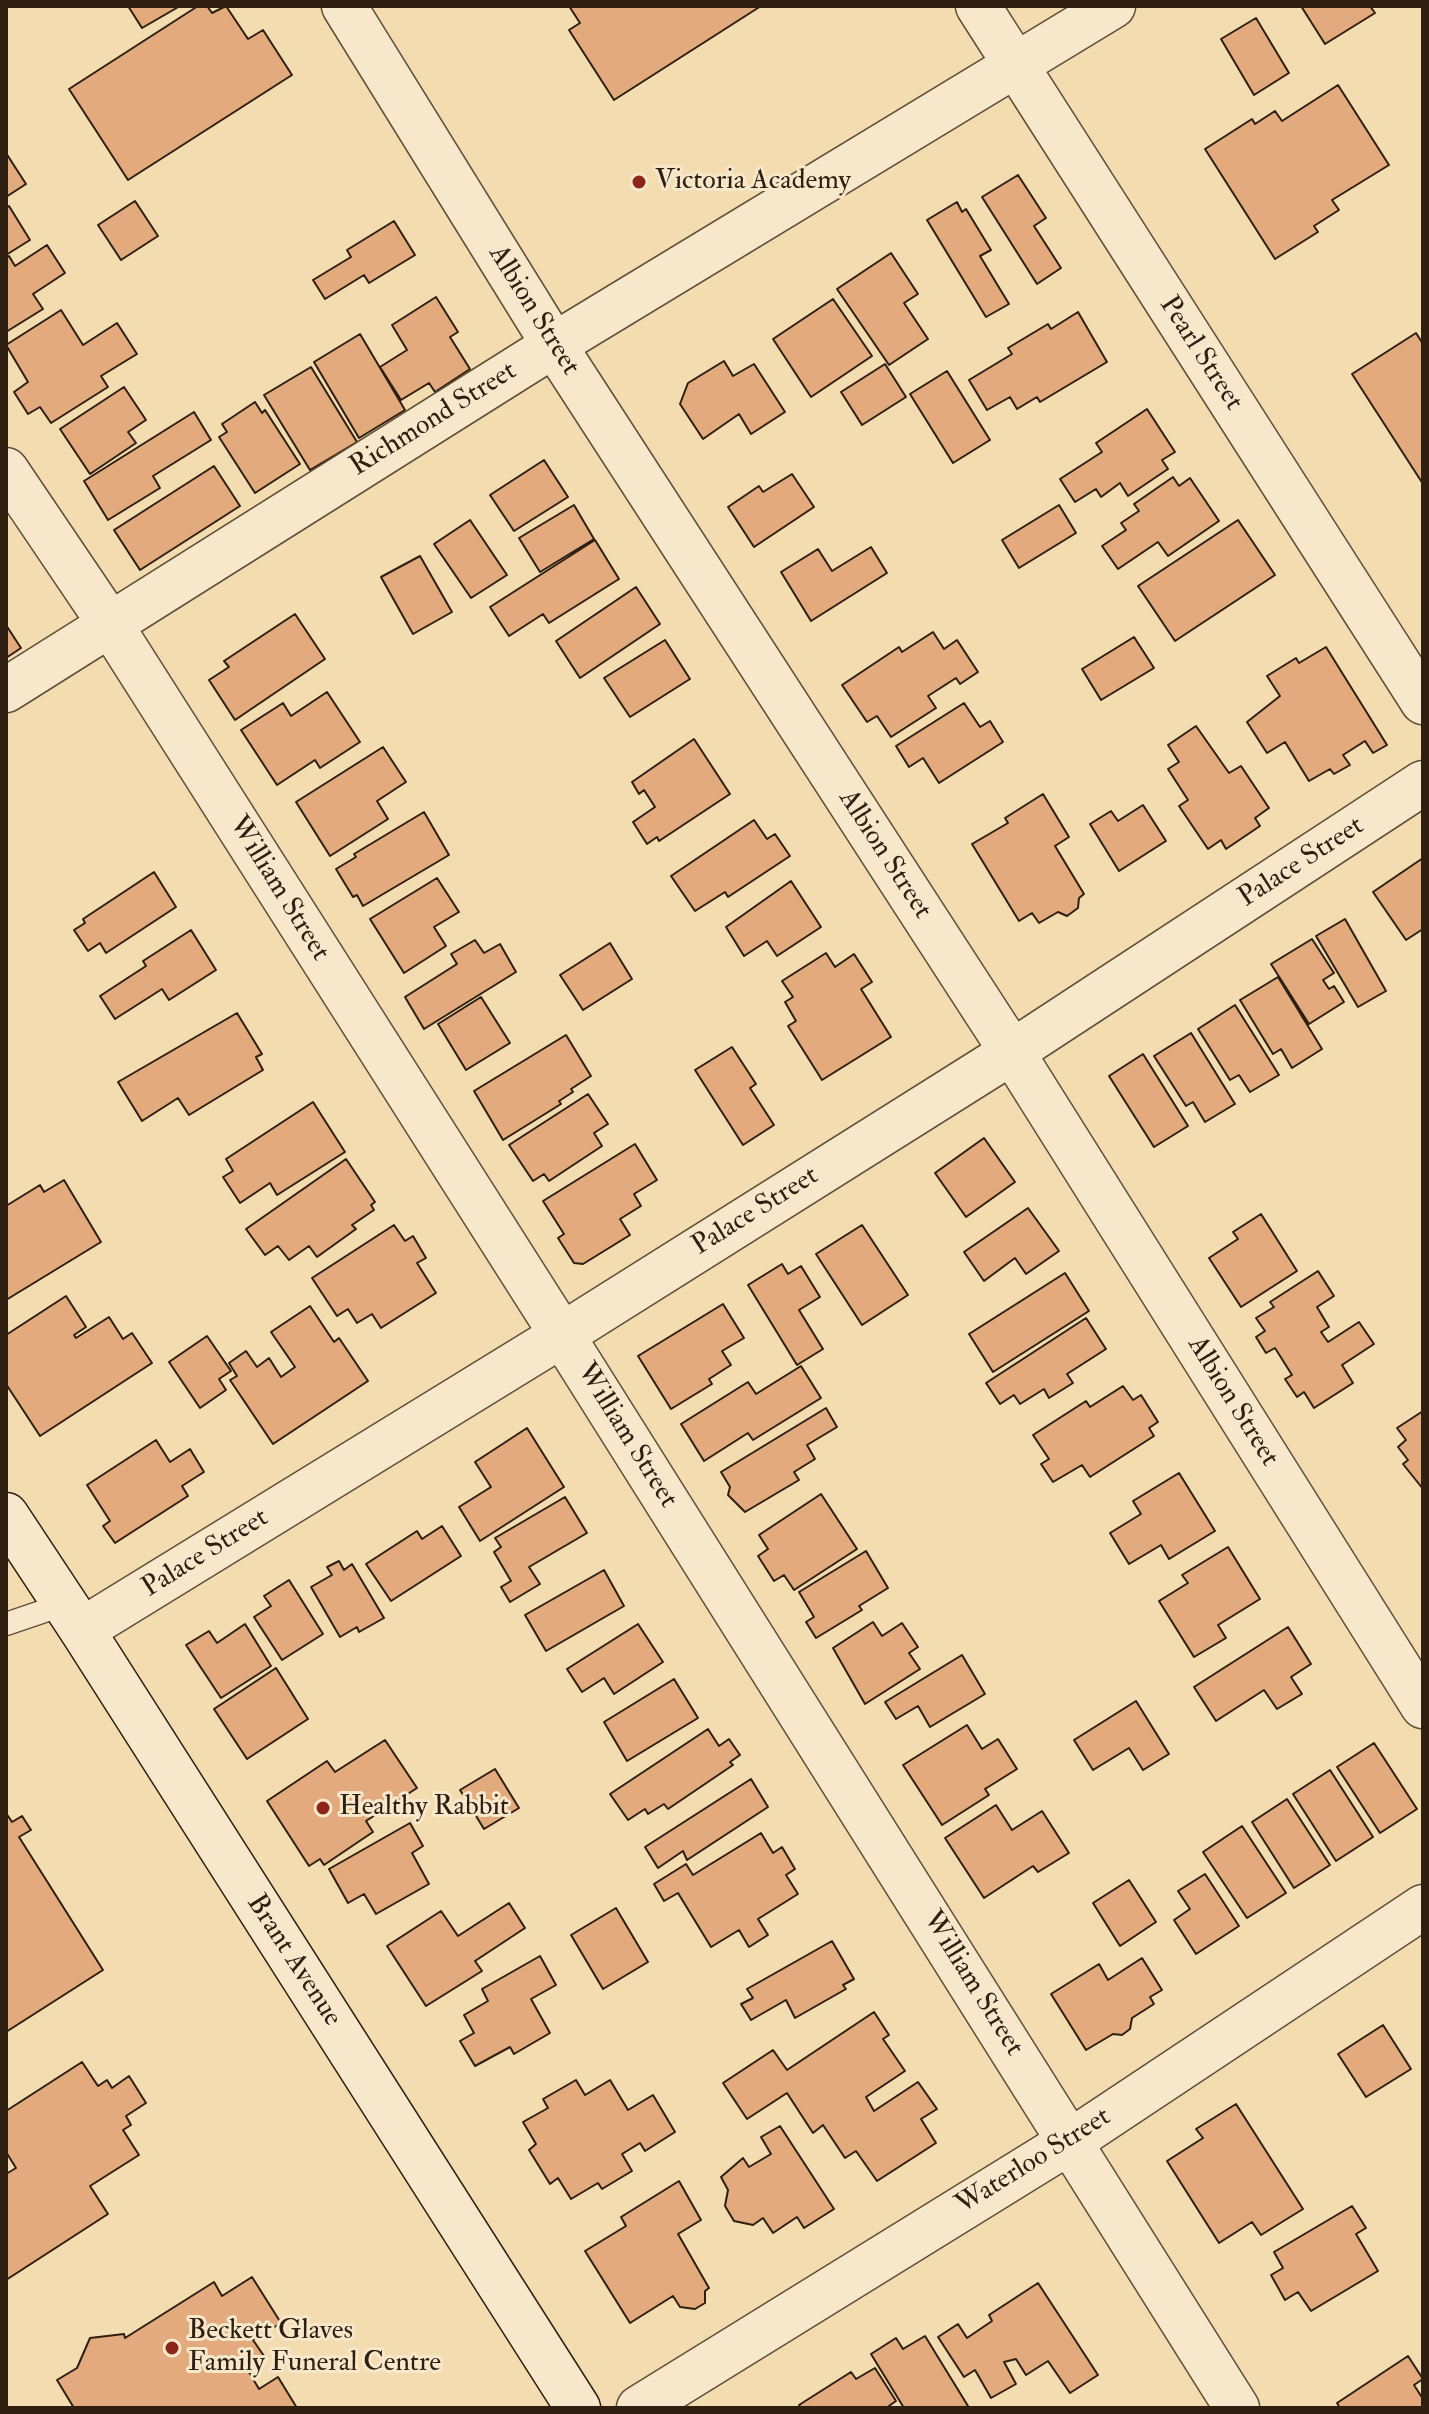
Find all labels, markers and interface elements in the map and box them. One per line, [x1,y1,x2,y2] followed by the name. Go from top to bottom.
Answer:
[655,165,851,199] place label: Victoria Academy
[630,173,648,191] marker: Victoria Academy
[480,240,586,382] street label: Albion Street
[1151,290,1249,418] street label: Pearl Street
[345,355,523,485] street label: Richmond Street
[830,784,938,926] street label: Albion Street
[220,810,336,968] street label: William Street
[1233,810,1371,916] street label: Palace Street
[687,1160,825,1264] street label: Palace Street
[1179,1331,1285,1473] street label: Albion Street
[568,1357,684,1515] street label: William Street
[137,1502,275,1606] street label: Palace Street
[339,1791,509,1825] place label: Healthy Rabbit
[314,1799,332,1817] marker: Healthy Rabbit
[238,1889,348,2033] street label: Brant Avenue
[914,1905,1030,2063] street label: William Street
[950,2101,1118,2223] street label: Waterloo Street
[188,2315,441,2381] place label: Beckett Glaves Family Funeral Centre
[163,2339,181,2357] marker: Beckett Glaves Family Funeral Centre

